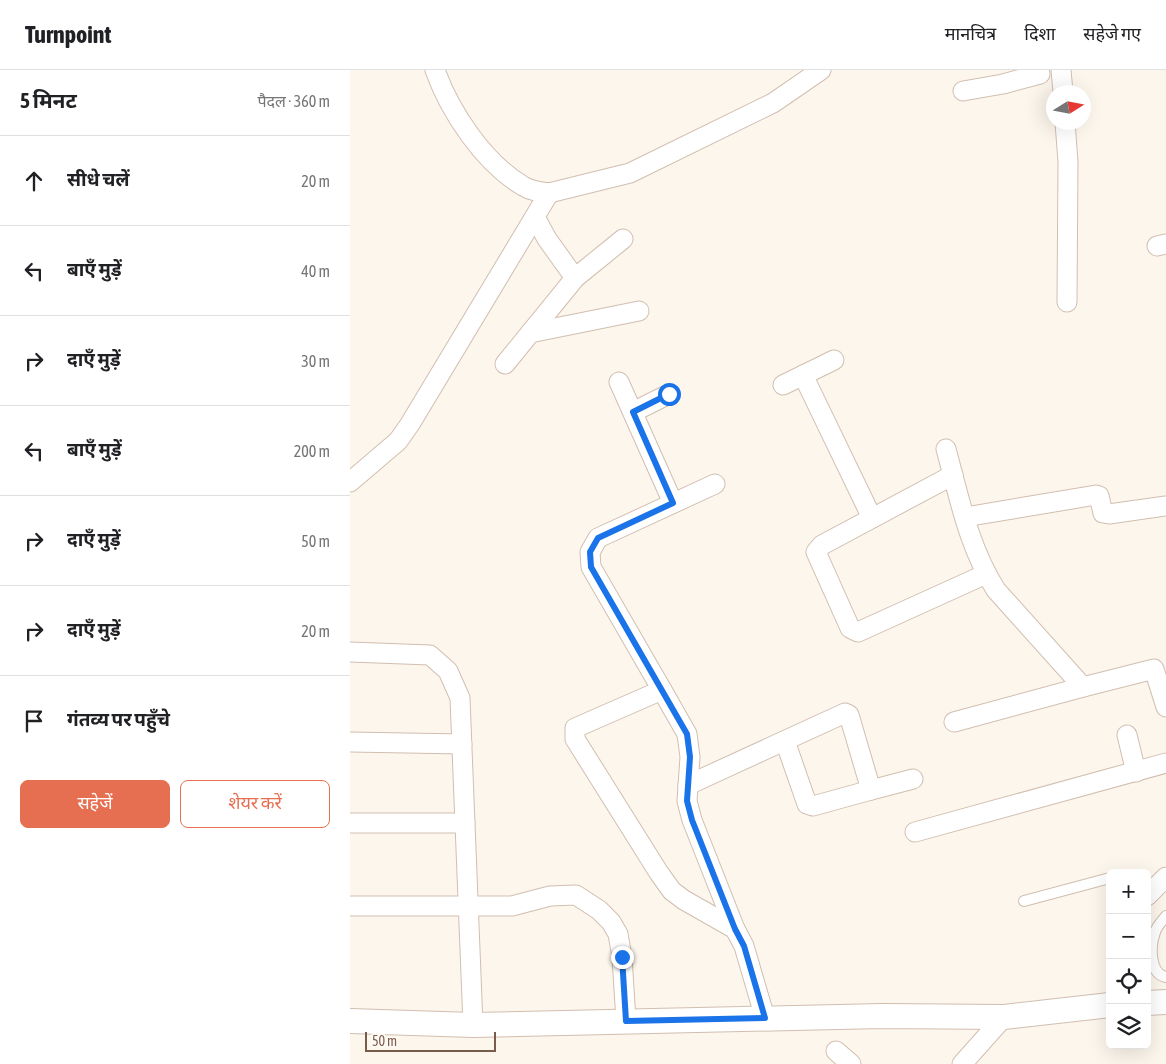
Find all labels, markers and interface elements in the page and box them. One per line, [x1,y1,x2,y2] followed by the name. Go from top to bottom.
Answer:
[25,21,111,48] text: Turnpoint
[945,23,996,44] text: मानचित्र
[1024,23,1055,44] text: दिशा
[1083,23,1141,44] text: सहेजे गए
[1046,85,1091,130] north arrow
[20,88,77,112] text: 5 मिनट
[257,92,330,110] text: पैदल · 360 m
[20,167,48,195] icon: ahead
[67,168,130,190] text: सीधे चलें
[301,172,330,190] text: 20 m
[20,257,48,285] icon: left
[67,258,122,280] text: बाएँ मुड़ें
[301,262,330,280] text: 40 m
[20,347,48,375] icon: right
[67,348,121,370] text: दाएँ मुड़ें
[301,352,330,370] text: 30 m
[658,383,681,406] route start
[20,437,48,465] icon: left
[67,438,122,460] text: बाएँ मुड़ें
[294,442,330,460] text: 200 m
[20,527,48,555] icon: right
[67,528,121,550] text: दाएँ मुड़ें
[301,532,330,550] text: 50 m
[20,617,48,645] icon: right
[67,618,121,640] text: दाएँ मुड़ें
[301,622,330,640] text: 20 m
[20,707,48,735] icon: arrive
[67,708,170,730] text: गंतव्य पर पहुँचे
[20,780,170,828] button: सहेजें
[180,780,330,828] button: शेयर करें
[1106,869,1151,1049] map controls
[1106,869,1151,914] button: +
[1106,914,1151,959] button: −
[611,946,634,969] route end
[1106,959,1151,1004] button: locate
[1106,1004,1151,1049] button: layers
[365,1029,496,1052] scale bar
[372,1033,397,1049] text: 50 m

